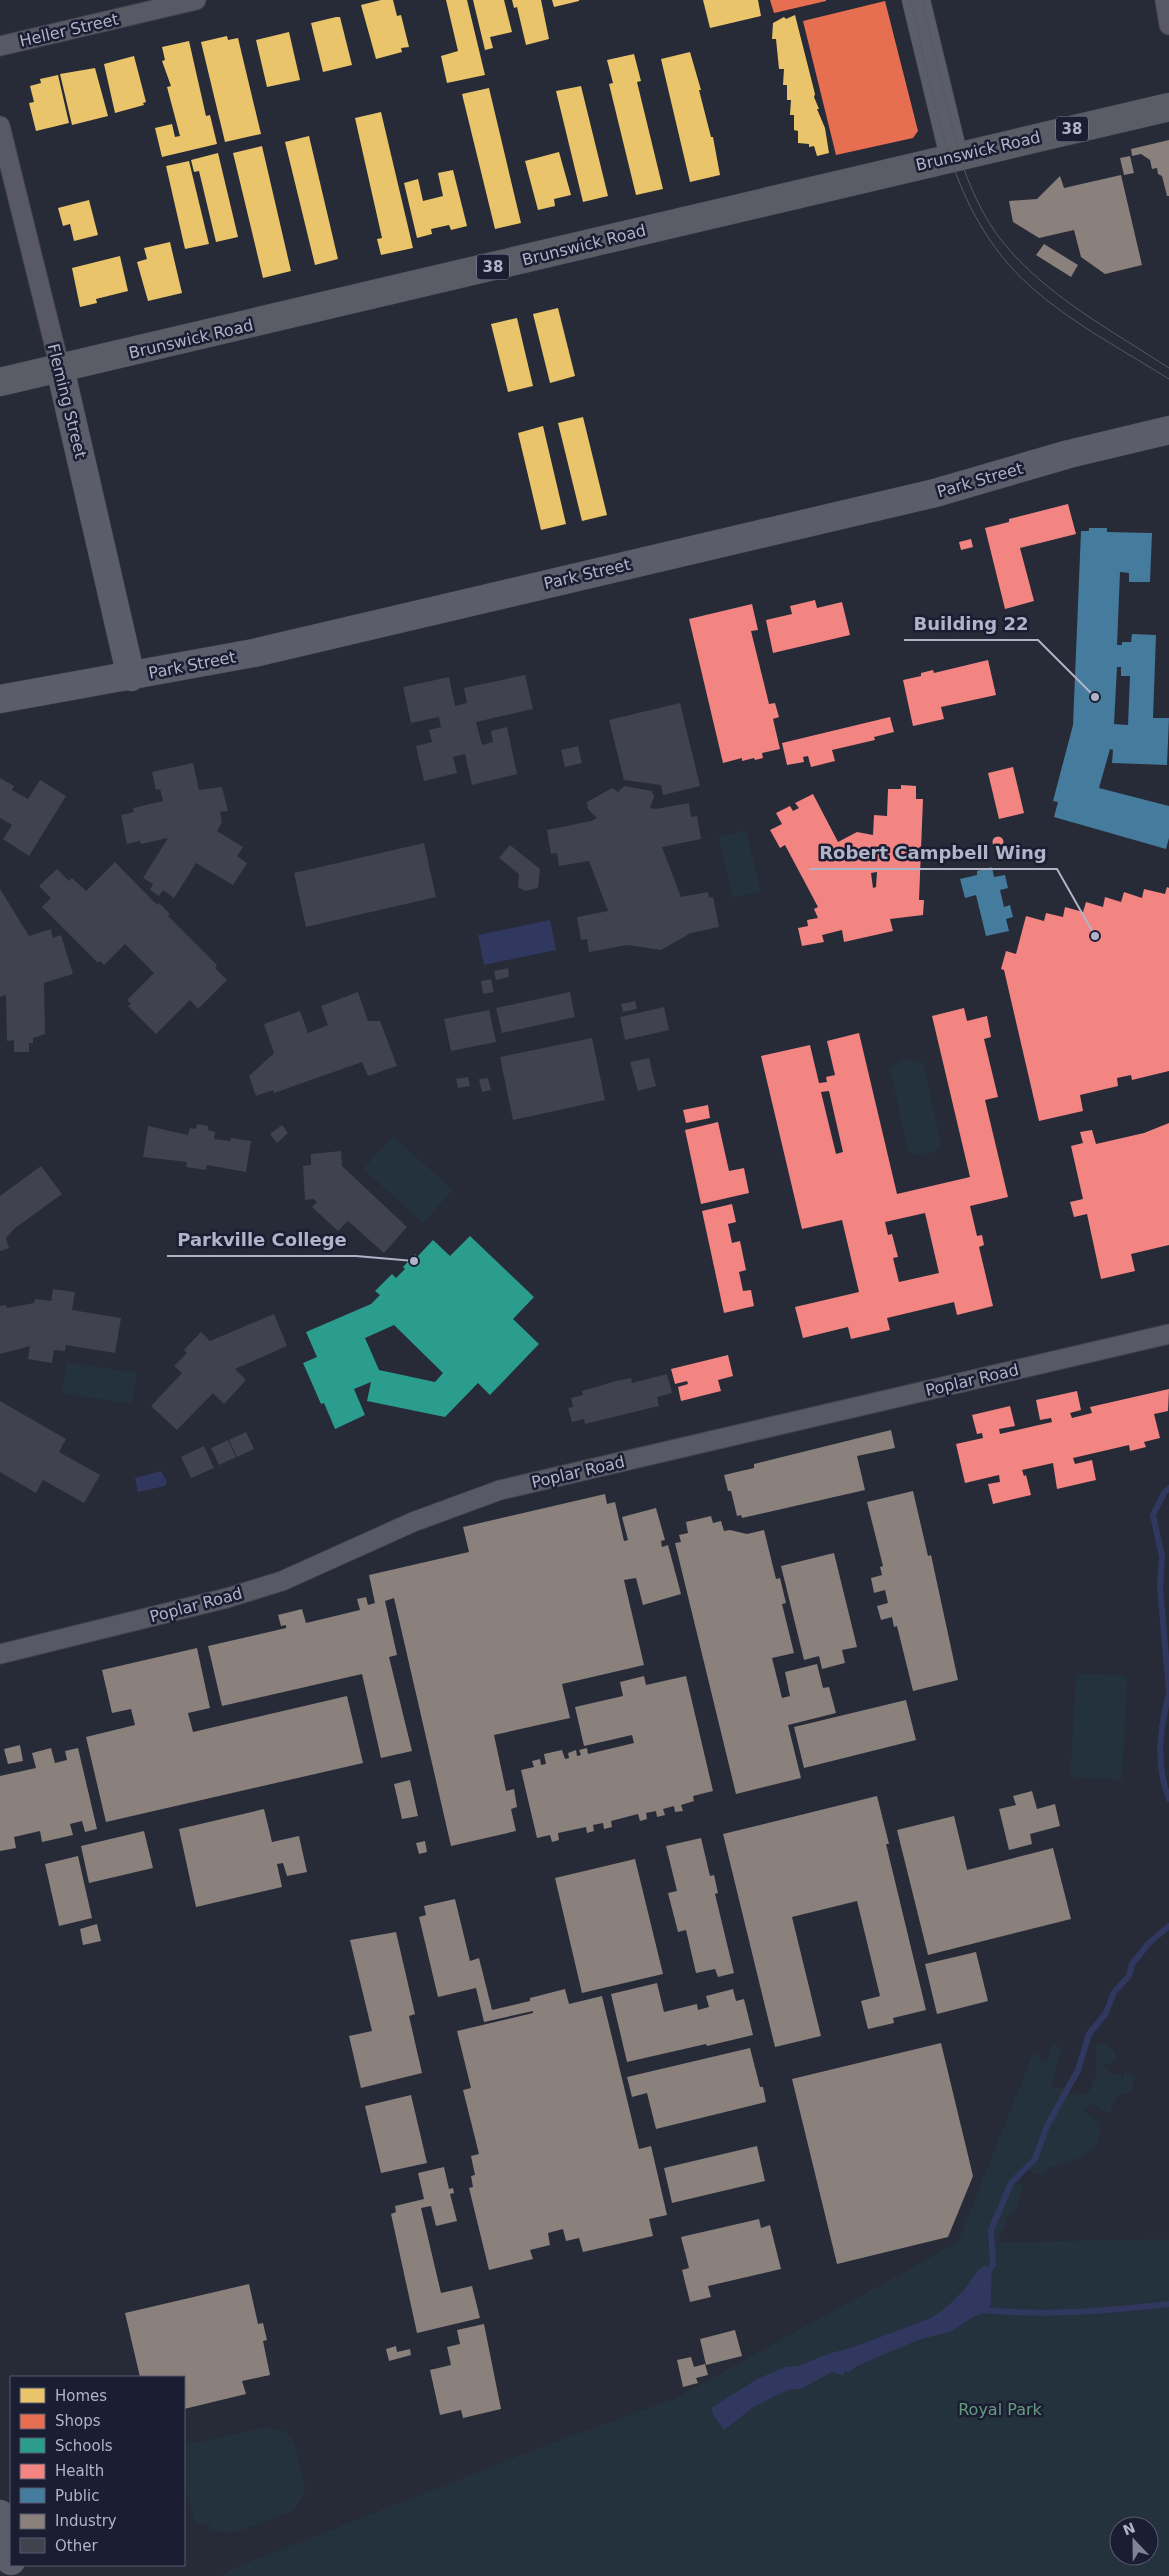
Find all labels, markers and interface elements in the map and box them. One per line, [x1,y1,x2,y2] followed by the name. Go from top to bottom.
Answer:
[18,9,120,51] street label: Heller Street
[1056,116,1088,142] road number: 38
[914,127,1042,175] street label: Brunswick Road
[520,220,648,270] street label: Brunswick Road
[477,254,509,280] road number: 38
[127,315,255,363] street label: Brunswick Road
[44,342,90,460] street label: Fleming Street
[935,459,1025,501] street label: Park Street
[542,555,632,593] street label: Park Street
[904,607,1038,640] callout: Building 22
[914,613,1028,634] text: Building 22
[147,647,237,683] street label: Park Street
[809,836,1057,869] callout: Robert Campbell Wing
[819,842,1047,863] text: Robert Campbell Wing
[167,1223,356,1256] callout: Parkville College
[177,1229,347,1250] text: Parkville College
[924,1360,1020,1400] street label: Poplar Road
[530,1452,626,1492] street label: Poplar Road
[148,1584,244,1626] street label: Poplar Road
[10,2376,185,2566] legend
[55,2387,107,2405] text: Homes
[958,2400,1043,2419] park label: Royal Park
[55,2412,101,2430] text: Shops
[55,2437,113,2455] text: Schools
[55,2462,104,2480] text: Health
[55,2487,99,2505] text: Public
[55,2512,117,2530] text: Industry
[1109,2516,1159,2566] north arrow
[1121,2519,1138,2539] text: N
[55,2537,98,2555] text: Other

